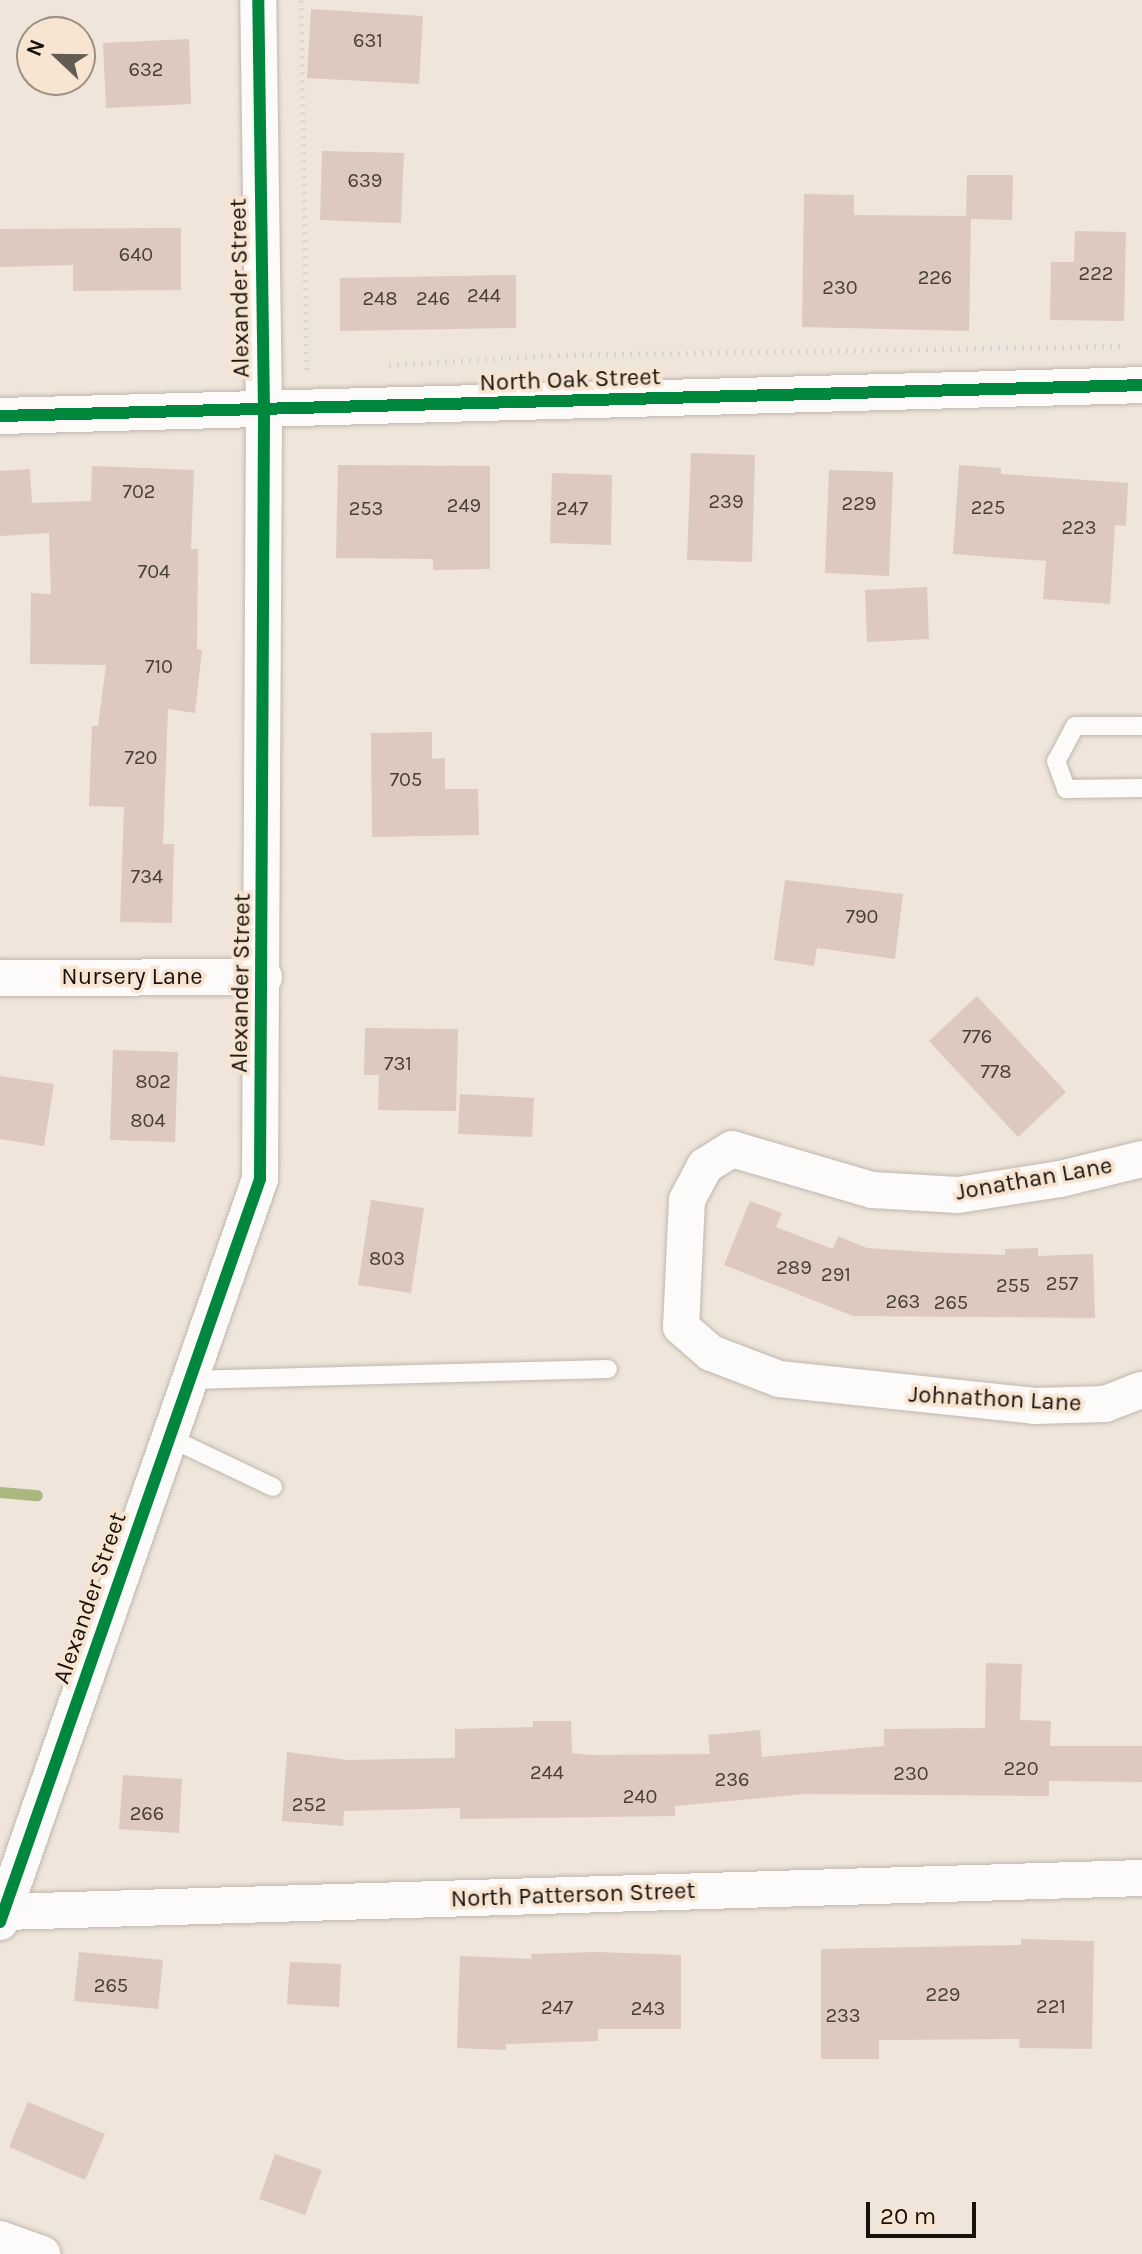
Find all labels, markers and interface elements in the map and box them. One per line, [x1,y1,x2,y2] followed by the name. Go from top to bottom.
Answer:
[16,16,96,96] north arrow
[353,28,383,52] house number: 631
[21,36,51,60] text: N
[129,57,163,81] house number: 632
[348,168,382,192] house number: 639
[224,198,256,378] street label: Alexander Street
[119,242,153,266] house number: 640
[1079,261,1113,285] house number: 222
[918,265,952,289] house number: 226
[822,275,858,299] house number: 230
[467,283,501,307] house number: 244
[362,286,398,310] house number: 248
[416,286,450,310] house number: 246
[479,362,661,398] street label: North Oak Street
[123,479,155,503] house number: 702
[709,489,743,513] house number: 239
[842,491,876,515] house number: 229
[447,493,481,517] house number: 249
[971,495,1005,519] house number: 225
[349,496,383,520] house number: 253
[556,496,588,520] house number: 247
[1062,515,1096,539] house number: 223
[138,559,170,583] house number: 704
[145,654,173,678] house number: 710
[125,745,157,769] house number: 720
[390,767,422,791] house number: 705
[131,864,163,888] house number: 734
[225,893,257,1073] street label: Alexander Street
[846,904,878,928] house number: 790
[61,963,203,991] street label: Nursery Lane
[962,1024,992,1048] house number: 776
[384,1051,412,1075] house number: 731
[980,1059,1012,1083] house number: 778
[135,1069,171,1093] house number: 802
[130,1108,166,1132] house number: 804
[953,1151,1115,1207] street label: Jonathan Lane
[369,1246,405,1270] house number: 803
[776,1255,812,1279] house number: 289
[821,1262,851,1286] house number: 291
[1046,1271,1078,1295] house number: 257
[996,1273,1030,1297] house number: 255
[886,1289,920,1313] house number: 263
[934,1290,968,1314] house number: 265
[908,1380,1082,1418] street label: Johnathon Lane
[47,1508,133,1688] street label: Alexander Street
[1003,1756,1039,1780] house number: 220
[530,1760,564,1784] house number: 244
[893,1761,929,1785] house number: 230
[715,1767,749,1791] house number: 236
[623,1784,657,1808] house number: 240
[292,1792,326,1816] house number: 252
[130,1801,164,1825] house number: 266
[450,1876,696,1914] street label: North Patterson Street
[94,1973,128,1997] house number: 265
[926,1982,960,2006] house number: 229
[1036,1994,1066,2018] house number: 221
[541,1995,573,2019] house number: 247
[631,1996,665,2020] house number: 243
[825,2003,861,2027] house number: 233
[870,2186,980,2236] scale bar
[880,2202,936,2230] text: 20 m

